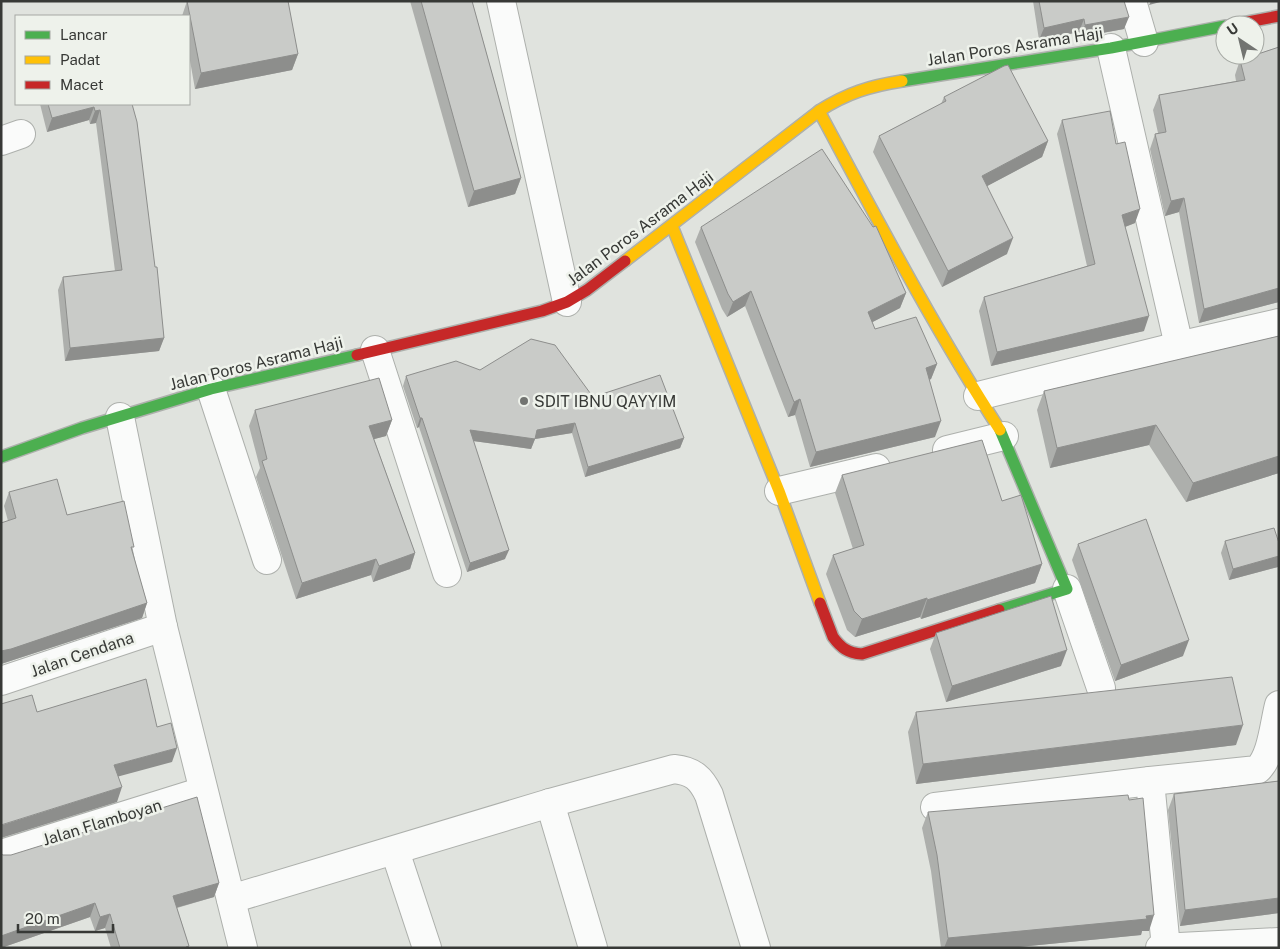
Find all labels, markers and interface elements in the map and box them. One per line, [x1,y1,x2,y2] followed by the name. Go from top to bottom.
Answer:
[15,15,190,105] legend
[1215,15,1265,65] north arrow
[1224,20,1241,39] text: U
[926,23,1104,70] street label: Jalan Poros Asrama Haji
[60,26,108,43] text: Lancar
[60,51,101,68] text: Padat
[60,76,104,93] text: Macet
[564,167,717,290] street label: Jalan Poros Asrama Haji
[168,333,345,394] street label: Jalan Poros Asrama Haji
[534,392,677,411] place label: SDIT IBNU QAYYIM
[518,395,530,407] marker: SDIT IBNU QAYYIM
[28,628,136,681] street label: Jalan Cendana
[40,795,164,850] street label: Jalan Flamboyan
[18,902,112,934] scale bar
[25,910,60,927] text: 20 m

